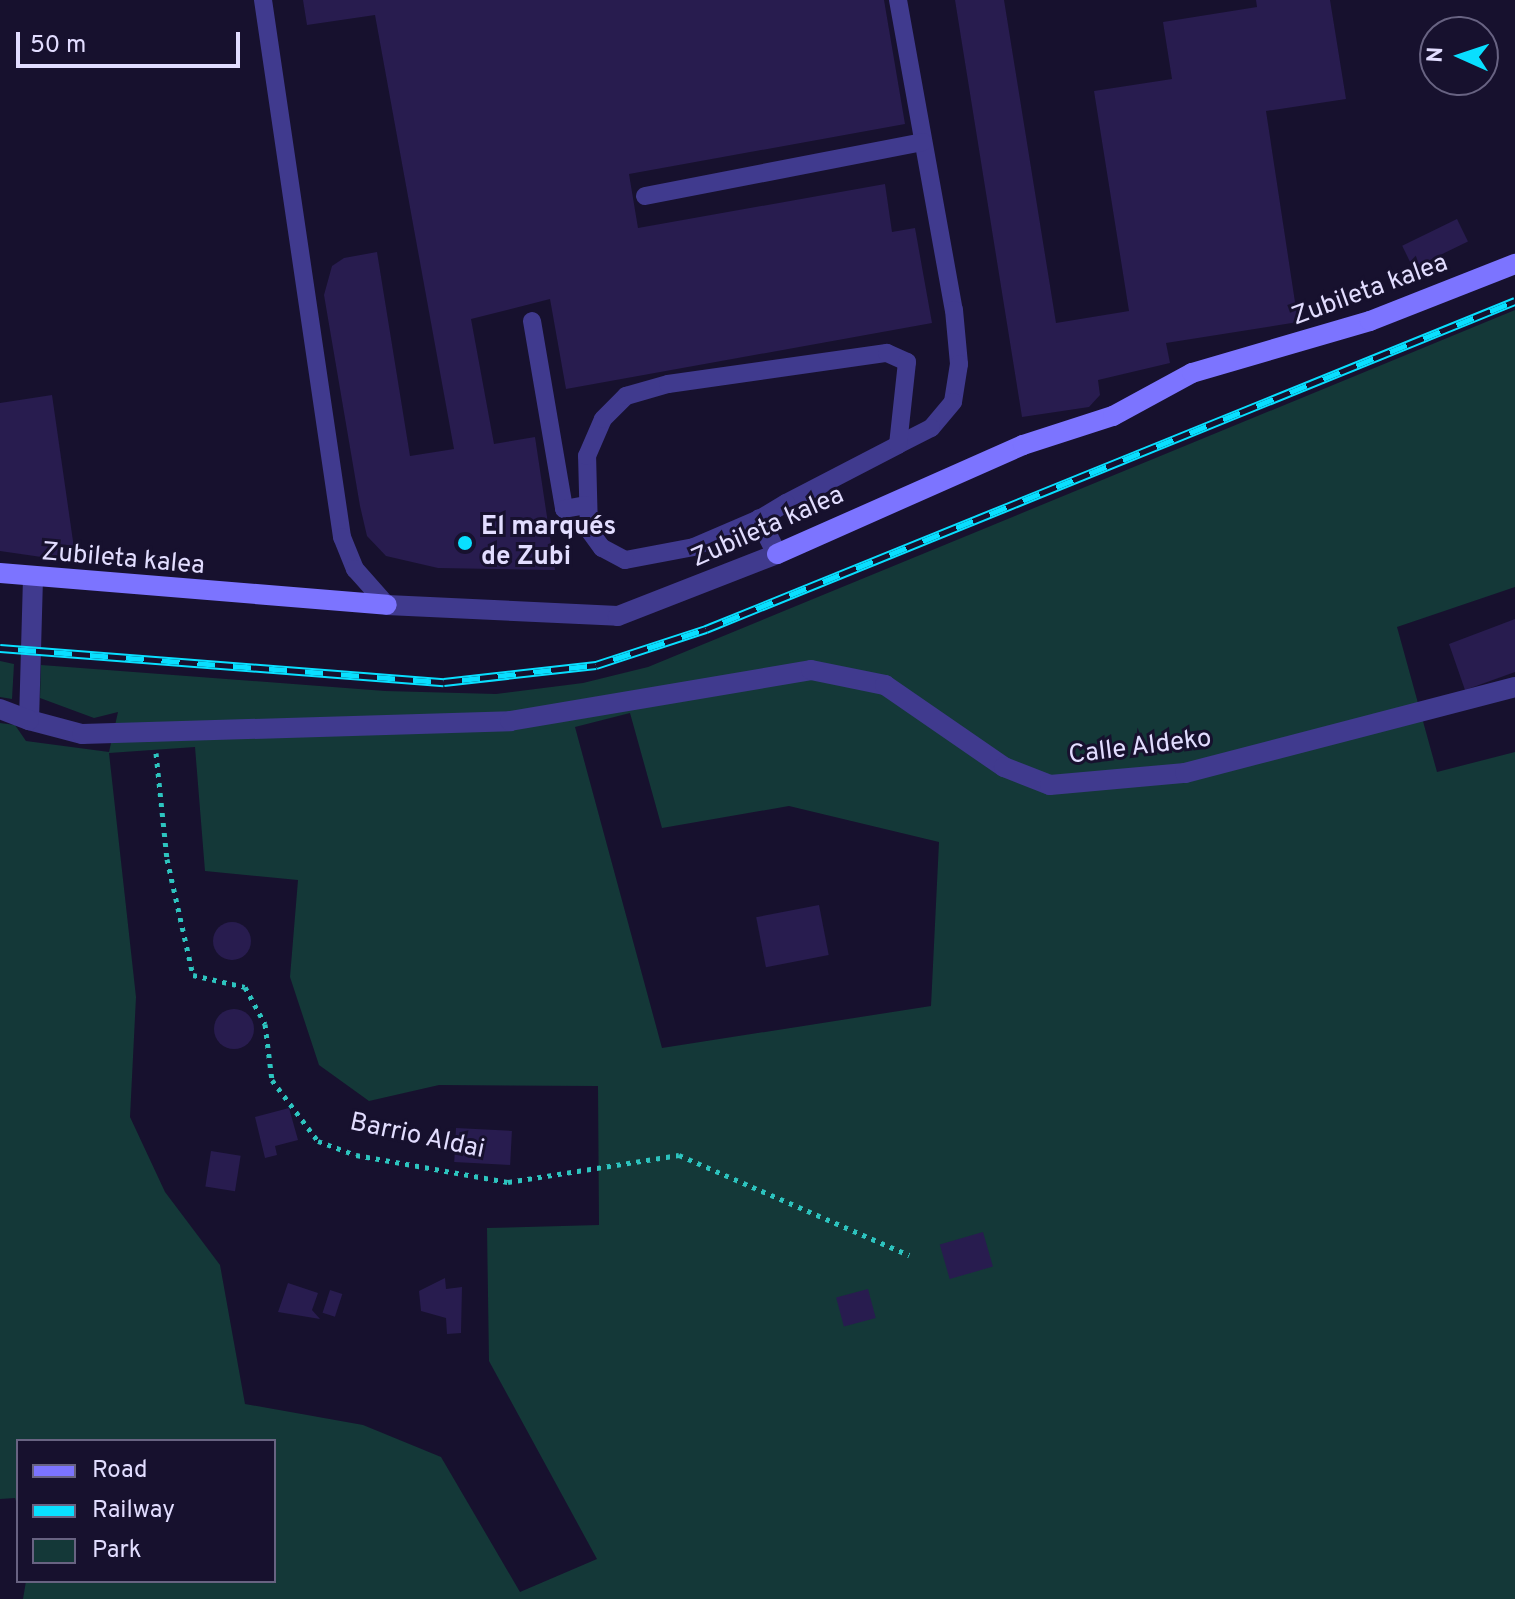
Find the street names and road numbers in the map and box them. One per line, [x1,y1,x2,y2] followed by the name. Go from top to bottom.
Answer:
[1288,248,1452,334] street label: Zubileta kalea
[687,480,849,576] street label: Zubileta kalea
[40,537,206,583] street label: Zubileta kalea
[1066,724,1214,772] street label: Calle Aldeko
[346,1107,488,1167] street label: Barrio Aldai

